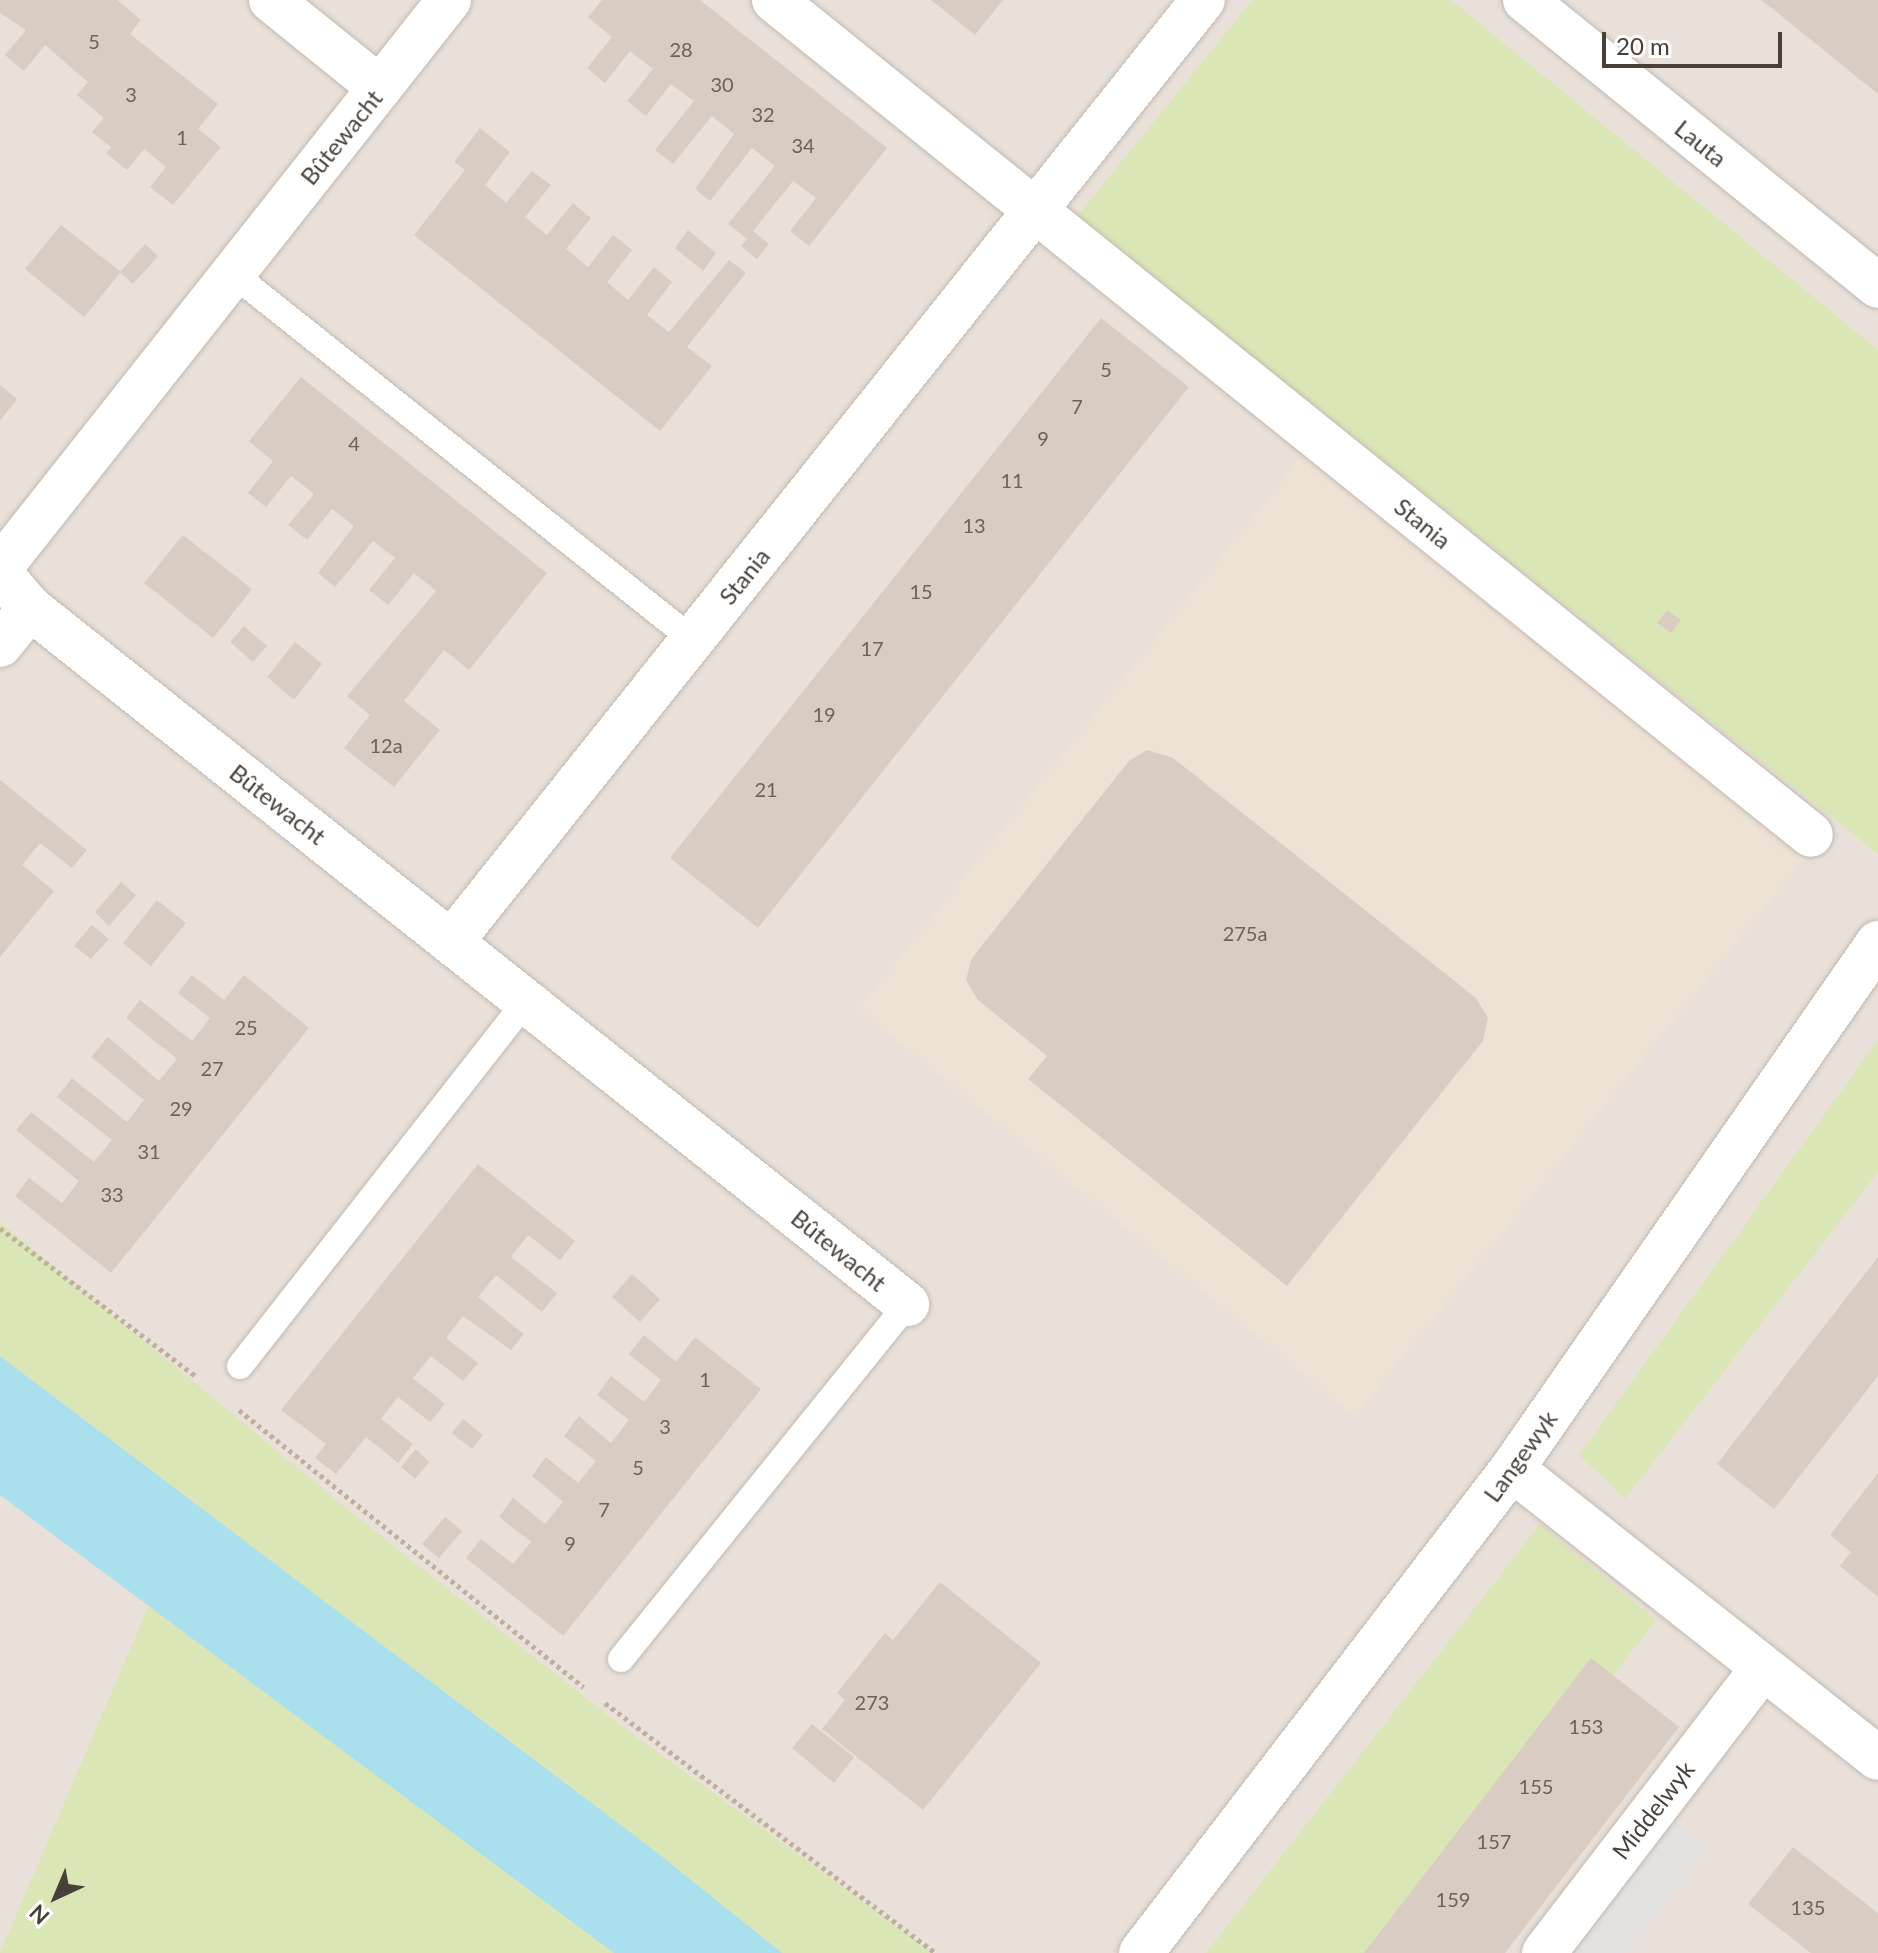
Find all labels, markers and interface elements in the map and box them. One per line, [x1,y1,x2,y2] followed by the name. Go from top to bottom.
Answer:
[1606,16,1786,66] scale bar
[88,29,100,53] house number: 5
[1616,31,1670,60] text: 20 m
[669,37,693,61] house number: 28
[710,72,734,96] house number: 30
[125,82,137,106] house number: 3
[294,84,388,190] street label: Bûtewacht
[751,102,775,126] house number: 32
[1669,114,1733,172] street label: Lauta
[176,125,188,149] house number: 1
[791,133,815,157] house number: 34
[1100,357,1112,381] house number: 5
[1071,394,1083,418] house number: 7
[1037,426,1049,450] house number: 9
[348,431,360,455] house number: 4
[1000,468,1024,492] house number: 11
[1389,492,1457,554] street label: Stania
[962,513,986,537] house number: 13
[713,542,775,610] street label: Stania
[909,579,933,603] house number: 15
[860,636,884,660] house number: 17
[812,702,836,726] house number: 19
[369,733,403,757] house number: 12a
[224,758,332,850] street label: Bûtewacht
[754,777,778,801] house number: 21
[1223,921,1267,945] house number: 275a
[234,1015,258,1039] house number: 25
[200,1056,224,1080] house number: 27
[169,1096,193,1120] house number: 29
[137,1139,161,1163] house number: 31
[100,1182,124,1206] house number: 33
[786,1203,892,1297] street label: Bûtewacht
[699,1367,711,1391] house number: 1
[1477,1405,1563,1507] street label: Langewyk
[659,1414,671,1438] house number: 3
[632,1455,644,1479] house number: 5
[598,1497,610,1521] house number: 7
[564,1531,576,1555] house number: 9
[855,1690,889,1714] house number: 273
[1569,1714,1603,1738] house number: 153
[1606,1755,1700,1865] street label: Middelwyk
[1519,1774,1553,1798] house number: 155
[1477,1829,1511,1853] house number: 157
[16,1857,96,1937] north arrow
[1436,1887,1470,1911] house number: 159
[1791,1895,1825,1919] house number: 135
[24,1899,54,1930] text: N

